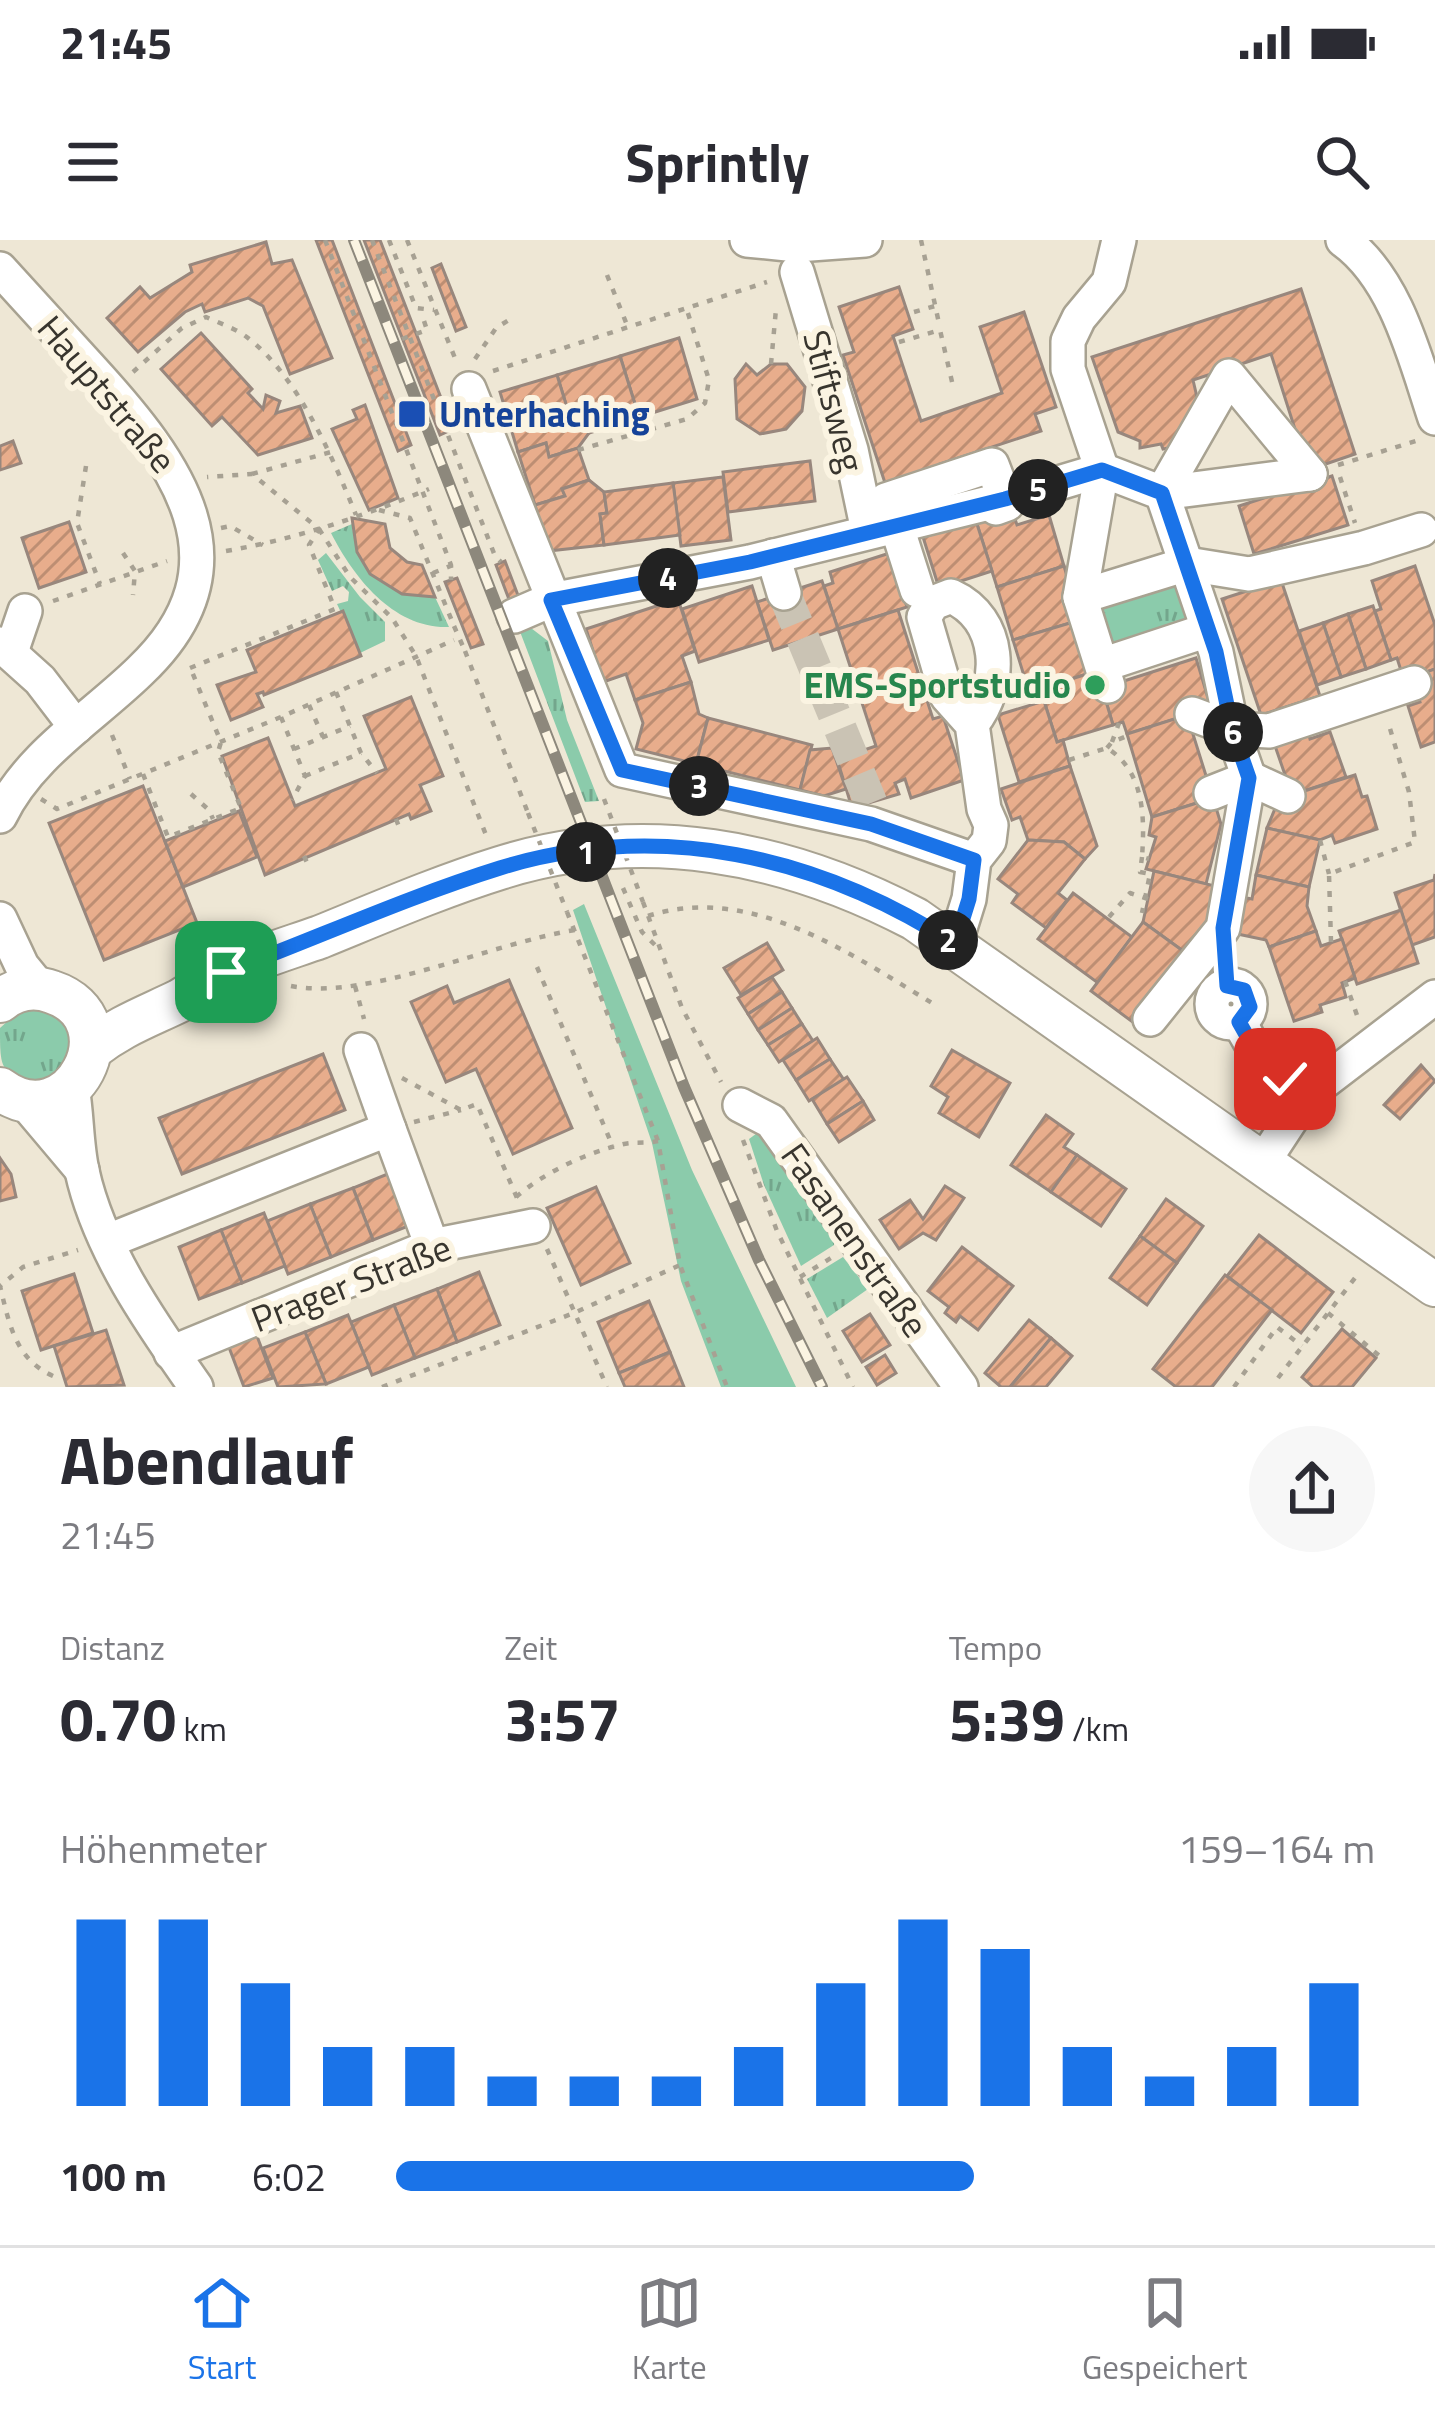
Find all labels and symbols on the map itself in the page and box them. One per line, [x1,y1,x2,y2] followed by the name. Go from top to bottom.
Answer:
[25,303,190,485] street label: Hauptstraße
[789,324,880,478] street label: Stiftsweg
[439,386,650,441] place label: Unterhaching
[396,398,428,430] marker: Unterhaching
[1008,459,1068,519] pin: 5
[638,548,698,608] pin: 4
[804,657,1071,712] place label: EMS-Sportstudio
[1082,672,1108,698] marker: EMS-Sportstudio
[1203,702,1263,762] pin: 6
[669,756,729,816] pin: 3
[556,822,616,882] pin: 1
[918,910,978,970] pin: 2
[175,921,277,1023] pin
[1234,1028,1336,1130] pin
[768,1131,943,1348] street label: Fasanenstraße
[243,1219,459,1346] street label: Prager Straße

